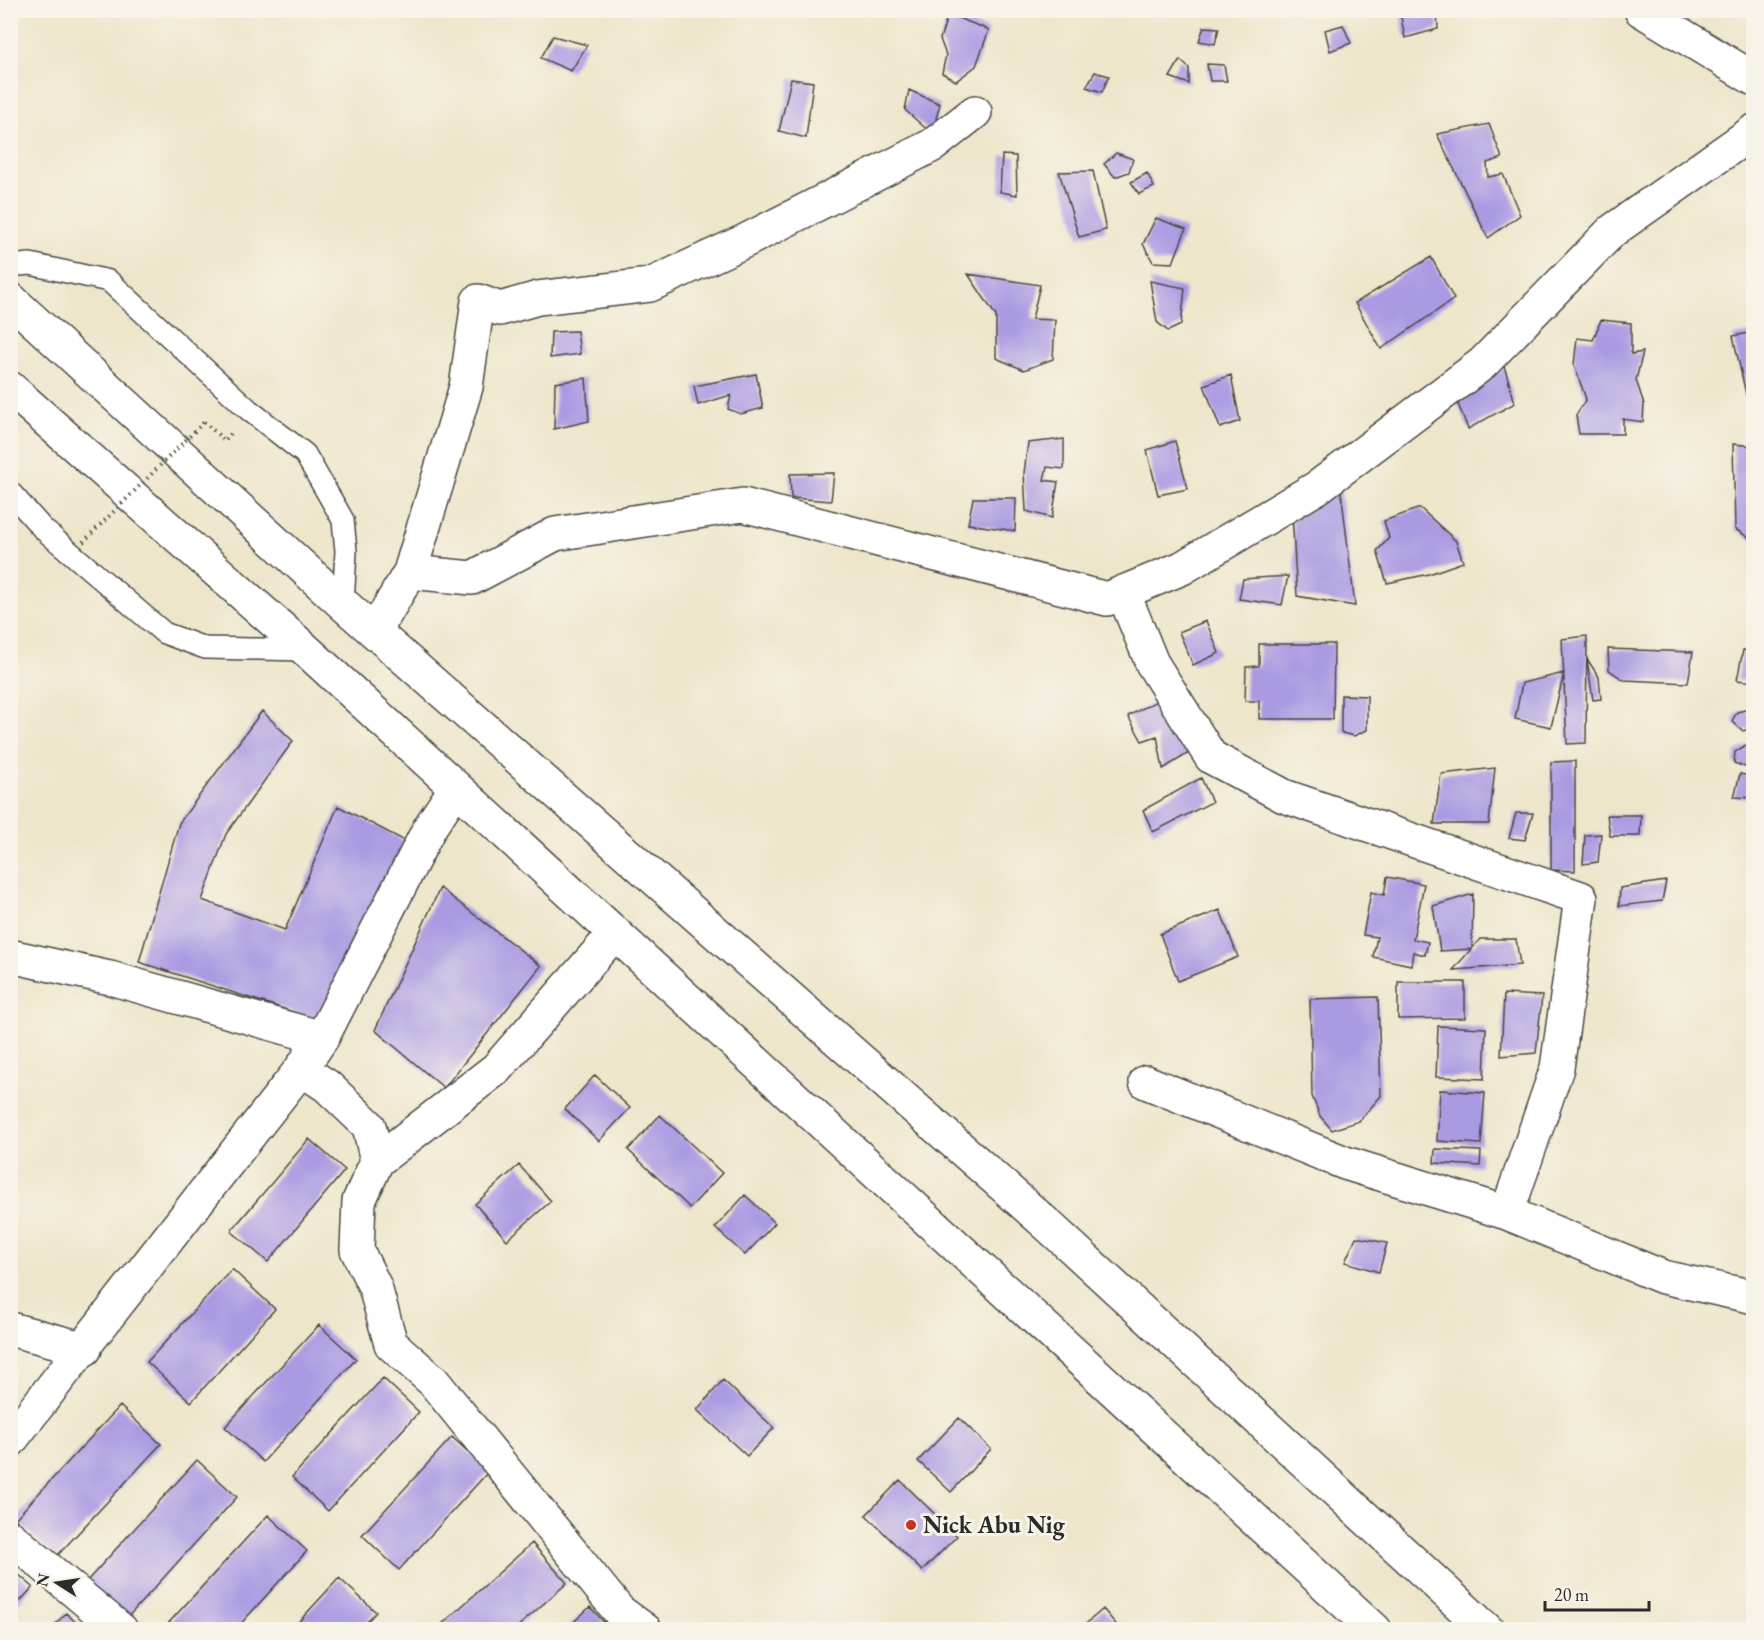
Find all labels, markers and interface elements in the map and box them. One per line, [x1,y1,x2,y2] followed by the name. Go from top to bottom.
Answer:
[923,1509,1066,1541] place label: Nick Abu Nig
[904,1518,918,1532] marker: Nick Abu Nig
[27,1553,87,1613] north arrow
[31,1571,54,1589] text: N
[1545,1574,1648,1612] scale bar
[1554,1583,1589,1606] text: 20 m

